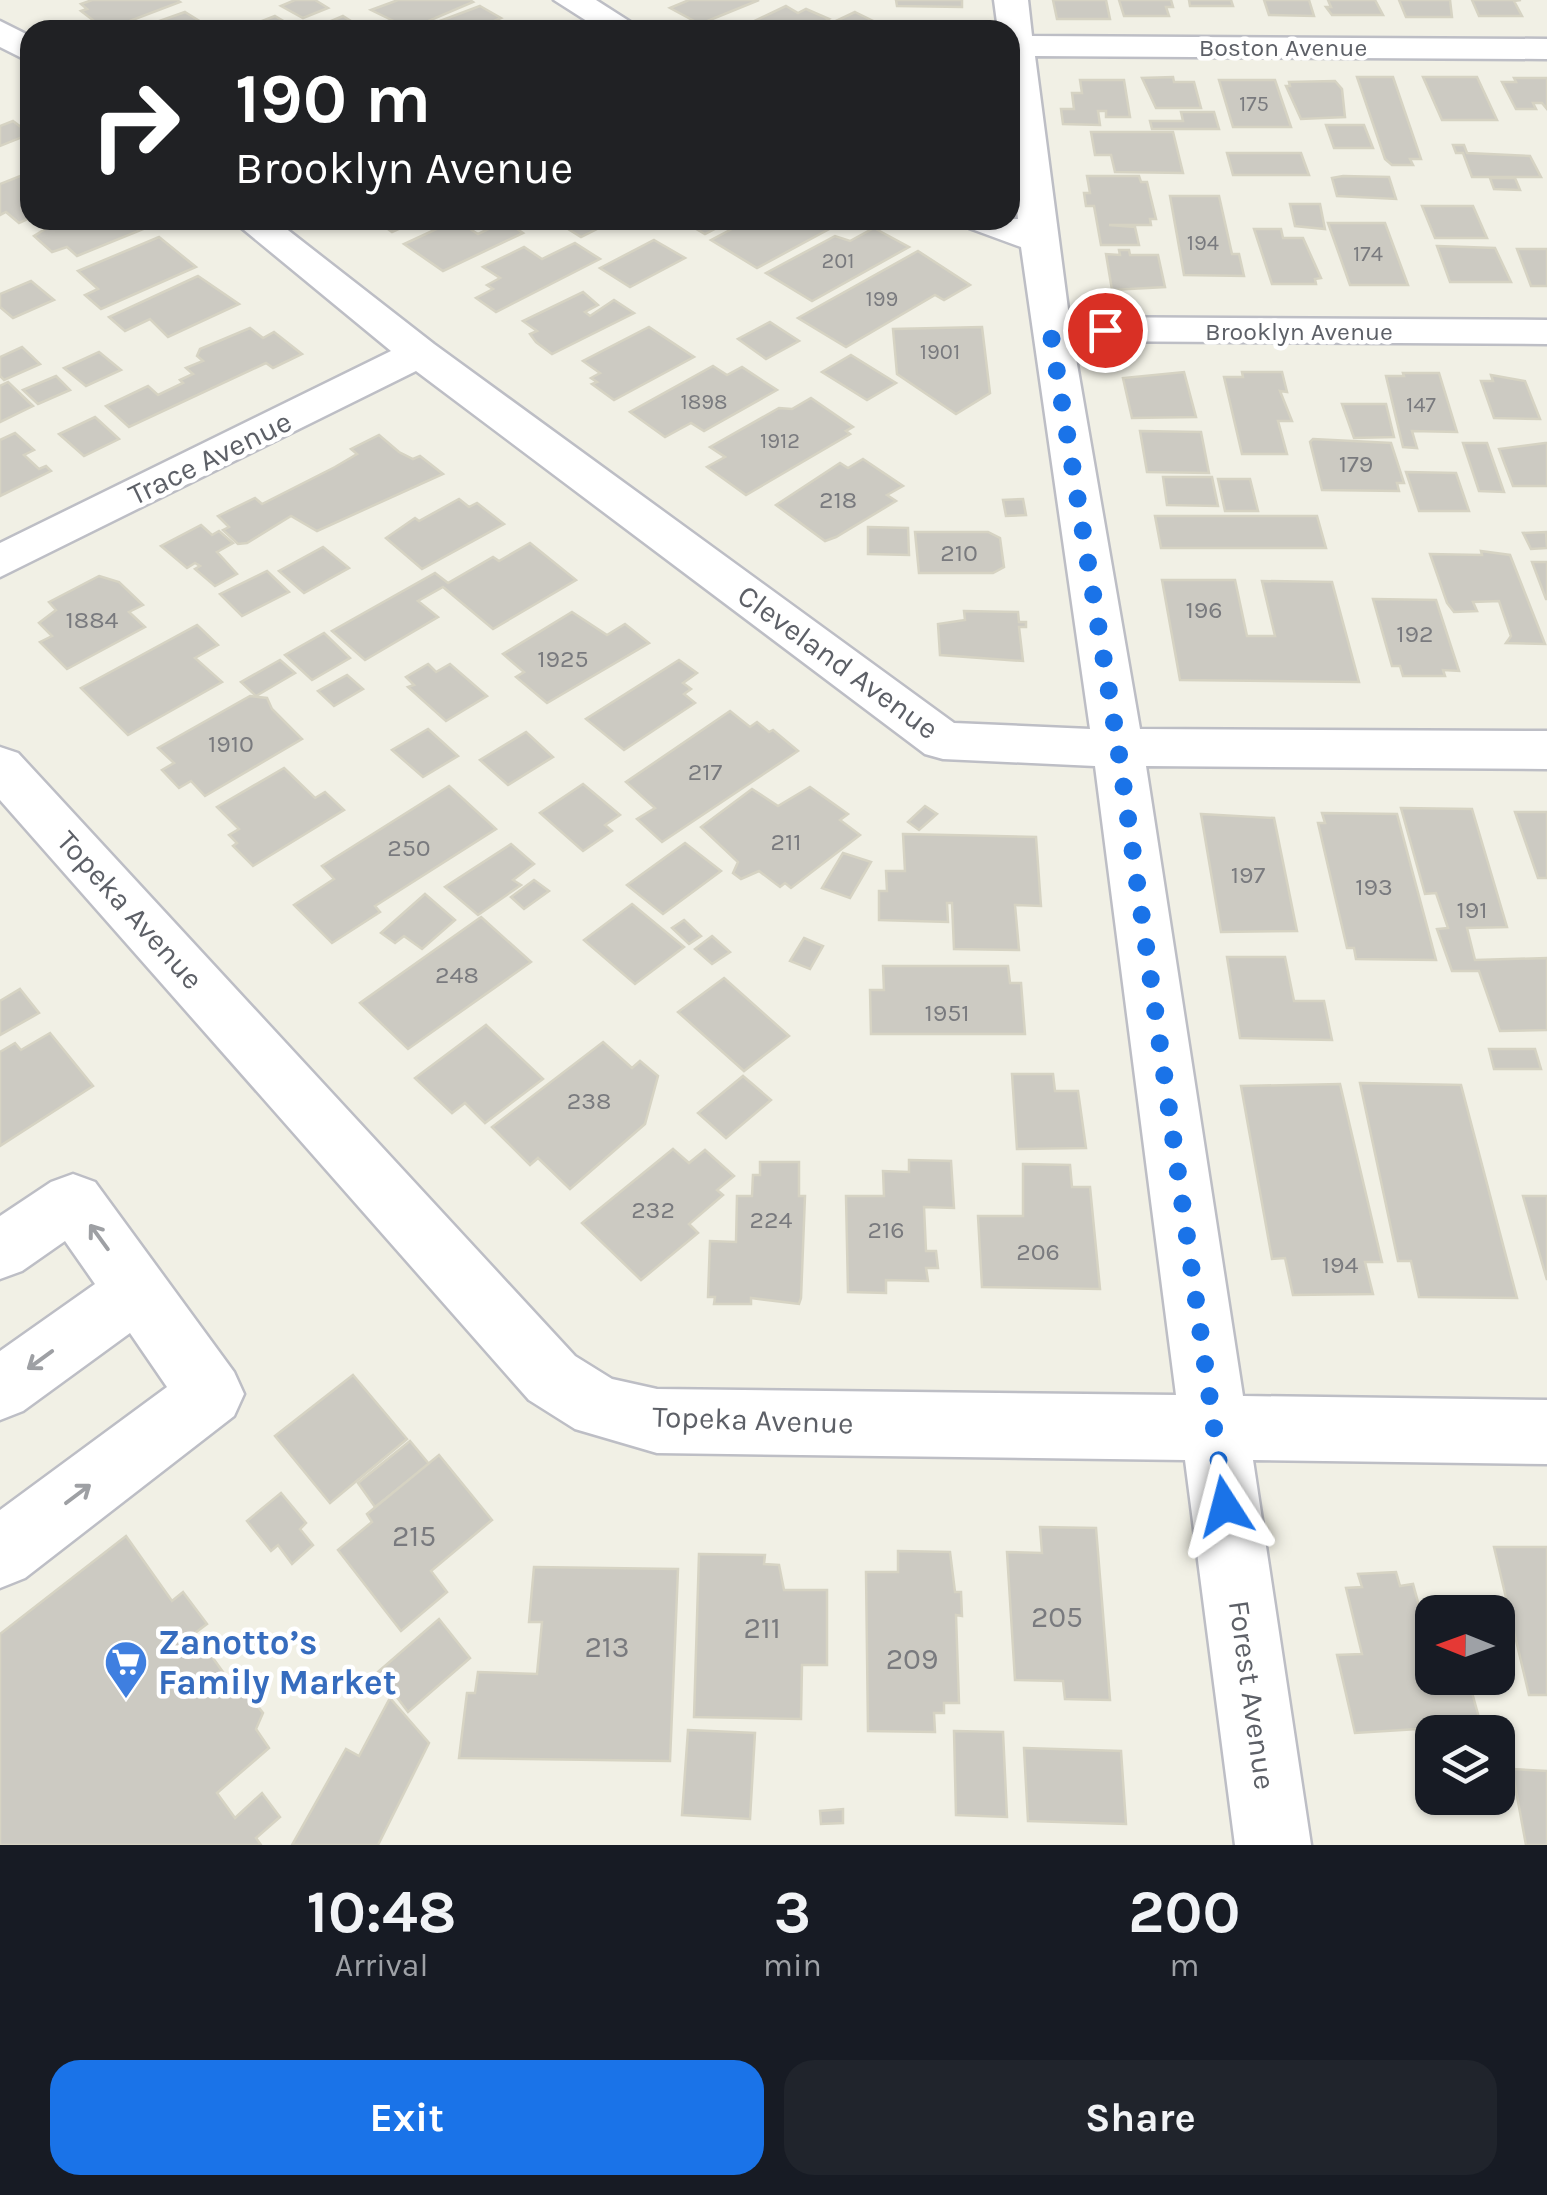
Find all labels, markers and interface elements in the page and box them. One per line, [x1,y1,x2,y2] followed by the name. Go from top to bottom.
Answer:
[1199,33,1367,62] street label: Boston Avenue
[235,58,431,140] text: 190 m
[70,60,200,190] icon: right
[1239,91,1269,117] house number: 175
[235,142,573,194] text: Brooklyn Avenue
[1187,230,1219,256] house number: 194
[1353,241,1383,267] house number: 174
[821,248,855,274] house number: 201
[866,286,898,312] house number: 199
[1063,288,1148,373] pin
[1078,303,1133,358] icon: arrive
[1205,317,1393,346] street label: Brooklyn Avenue
[920,339,960,365] house number: 1901
[680,389,728,415] house number: 1898
[1406,392,1436,418] house number: 147
[123,403,297,513] street label: Trace Avenue
[760,428,800,454] house number: 1912
[1339,449,1373,478] house number: 179
[819,485,857,514] house number: 218
[940,538,978,567] house number: 210
[731,577,945,747] street label: Cleveland Avenue
[1185,595,1223,624] house number: 196
[66,605,119,634] house number: 1884
[1396,619,1434,648] house number: 192
[537,644,589,673] house number: 1925
[208,729,254,758] house number: 1910
[688,757,723,786] house number: 217
[49,823,211,997] street label: Topeka Avenue
[770,827,802,856] house number: 211
[387,833,431,862] house number: 250
[1231,860,1266,889] house number: 197
[1355,872,1393,901] house number: 193
[1456,895,1488,924] house number: 191
[435,960,479,989] house number: 248
[924,998,970,1027] house number: 1951
[567,1086,611,1115] house number: 238
[631,1195,675,1224] house number: 232
[750,1205,792,1234] house number: 224
[867,1215,905,1244] house number: 216
[89,1224,110,1251] one-way arrow
[1016,1237,1060,1266] house number: 206
[1322,1250,1358,1279] house number: 194
[27,1349,55,1370] one-way arrow
[652,1398,854,1442] street label: Topeka Avenue
[1173,1454,1277,1558] position arrow
[64,1484,91,1505] one-way arrow
[392,1518,436,1554] house number: 215
[1415,1595,1515,1695] north arrow
[1415,1595,1515,1815] map controls
[1221,1598,1283,1792] street label: Forest Avenue
[1031,1599,1083,1635] house number: 205
[743,1610,781,1646] house number: 211
[158,1622,396,1704] place label: Zanotto’s Family Market
[584,1629,630,1665] house number: 213
[103,1639,149,1700] supermarket icon: Zanotto’s Family Market
[886,1641,938,1677] house number: 209
[1415,1715,1515,1815] button: layers
[307,1877,457,1947] text: 10:48
[774,1877,811,1947] text: 3
[1128,1877,1241,1947] text: 200
[335,1947,428,1984] text: Arrival
[763,1947,822,1984] text: min
[1169,1947,1199,1984] text: m
[50,2060,764,2175] button: Exit
[784,2060,1497,2175] button: Share

